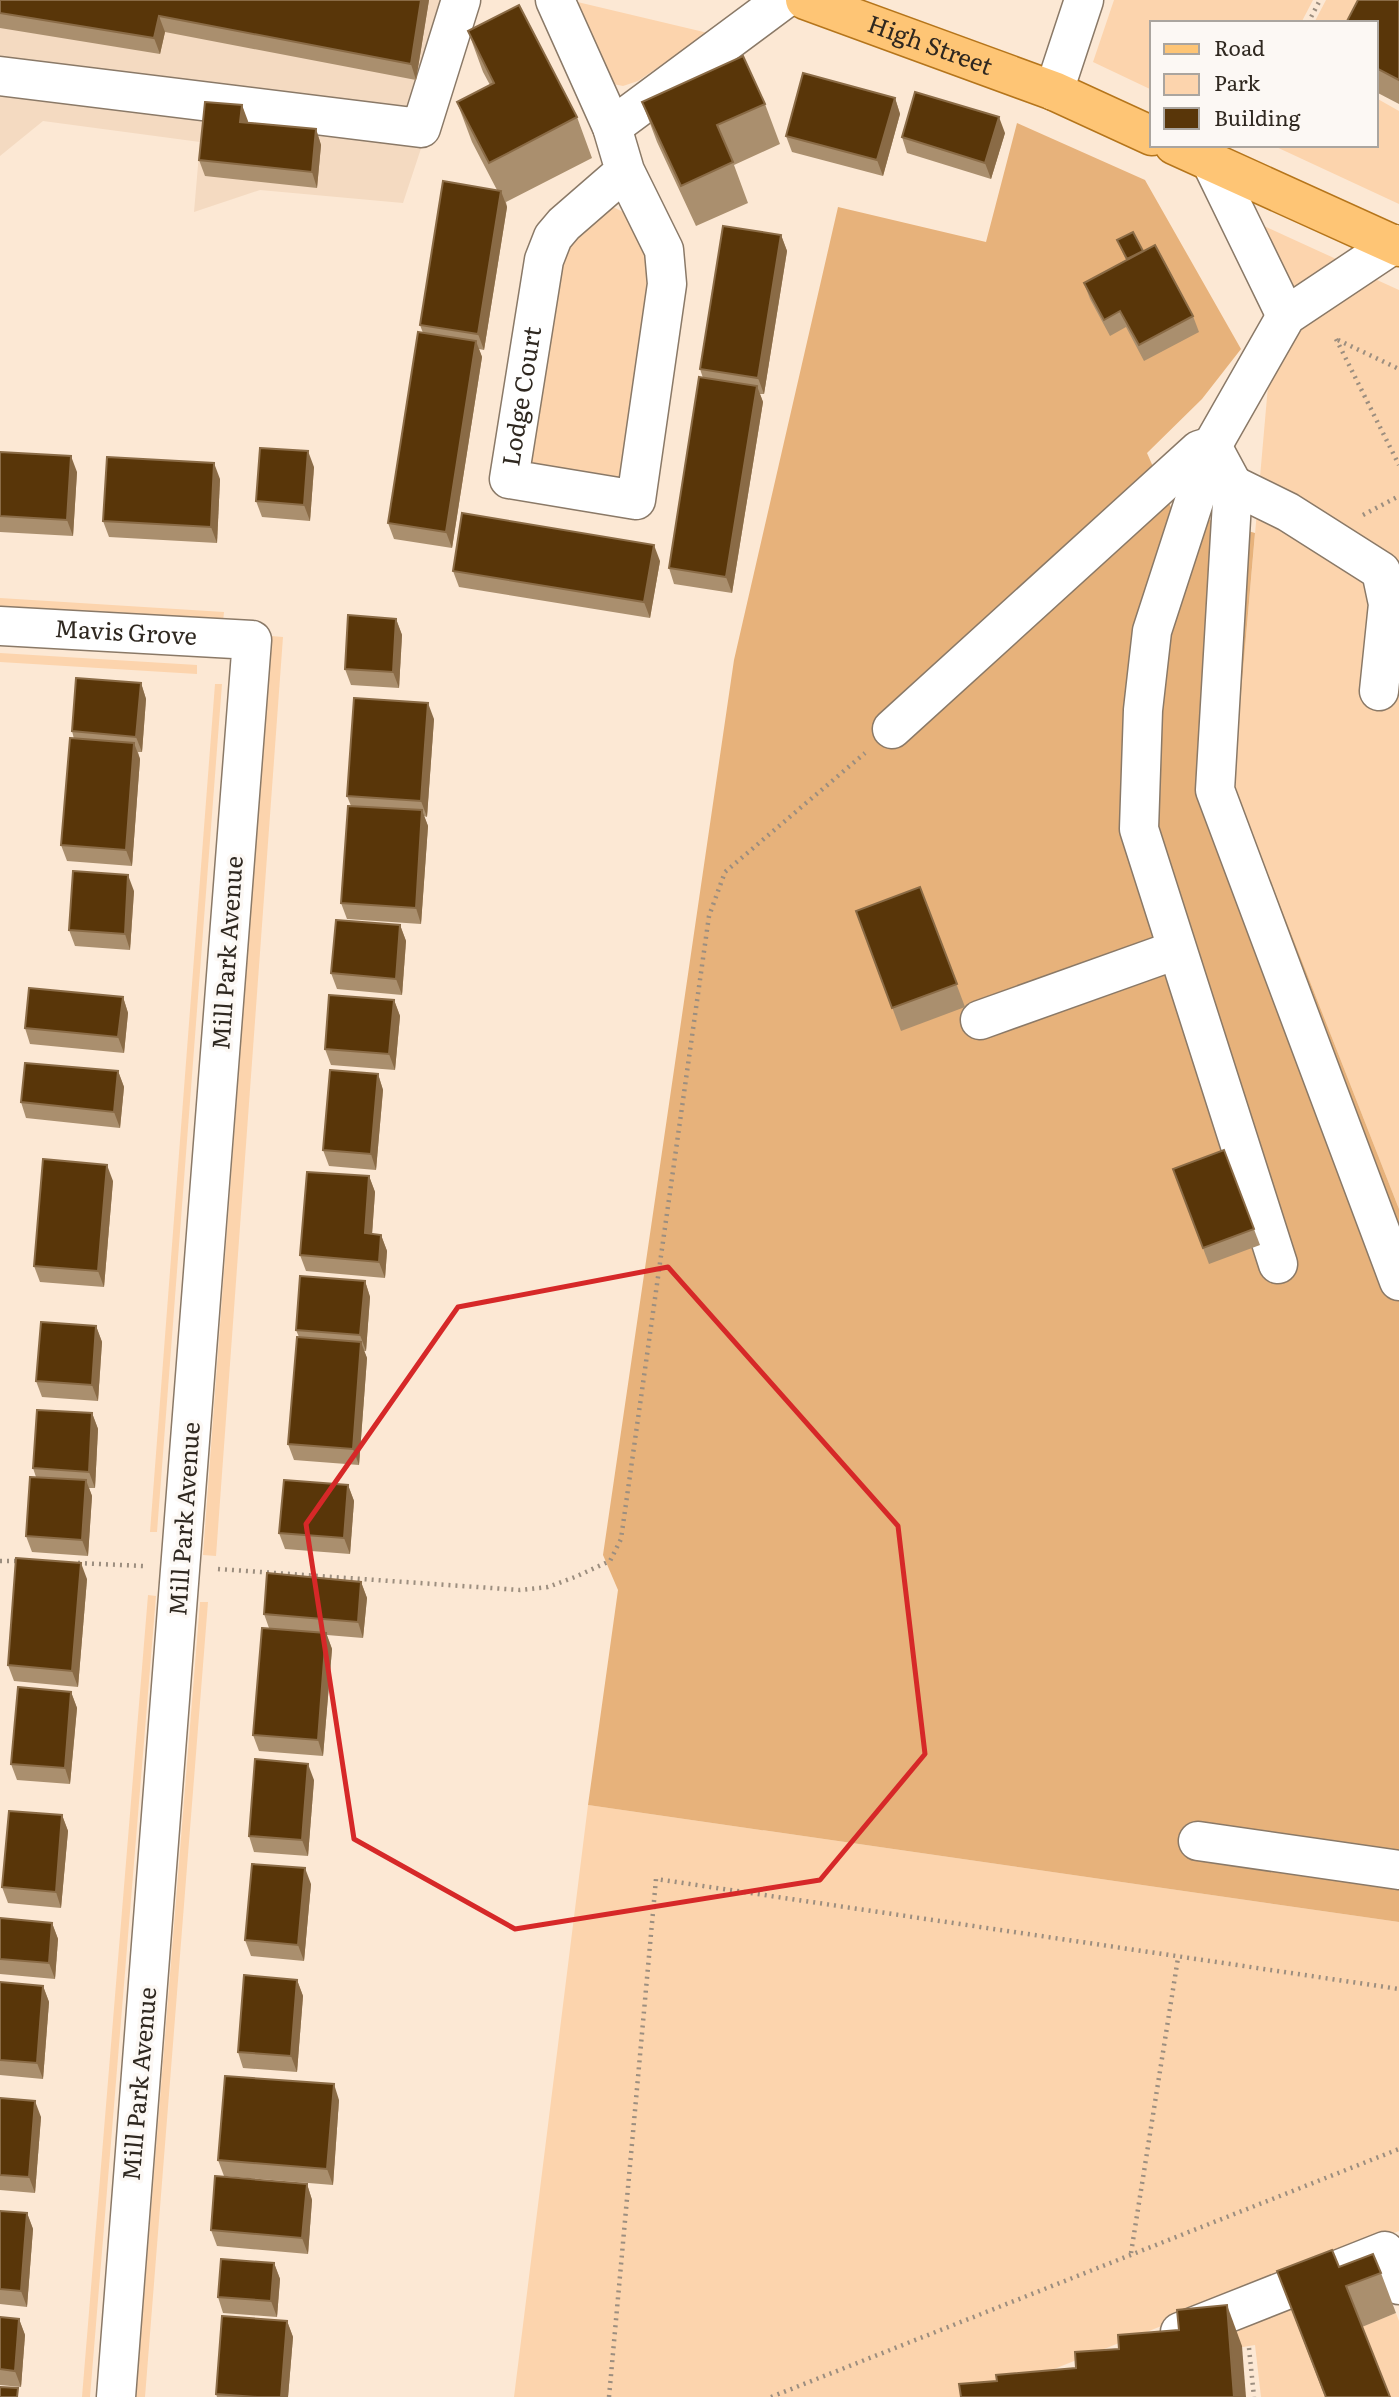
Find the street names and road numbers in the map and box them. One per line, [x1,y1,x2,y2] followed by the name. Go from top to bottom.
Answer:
[863,4,998,82] street label: High Street
[491,323,548,468] street label: Lodge Court
[54,609,198,652] street label: Mavis Grove
[201,855,250,1051] street label: Mill Park Avenue
[158,1421,207,1617] street label: Mill Park Avenue
[112,1985,163,2182] street label: Mill Park Avenue

